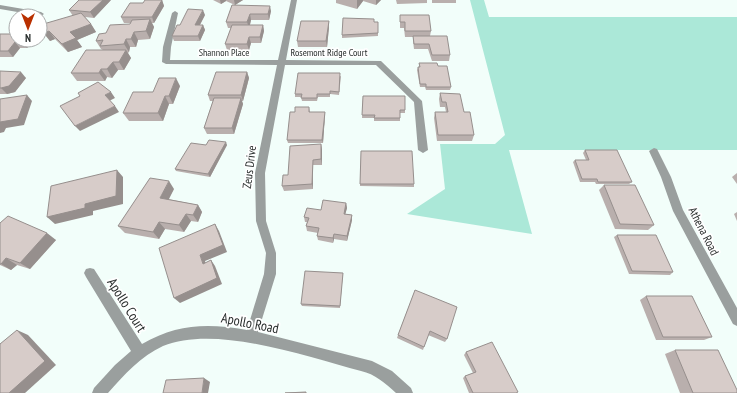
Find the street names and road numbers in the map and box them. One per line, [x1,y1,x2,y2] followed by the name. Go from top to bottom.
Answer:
[199,46,249,59] street label: Shannon Place
[291,46,368,59] street label: Rosemont Ridge Court
[239,145,259,189] street label: Zeus Drive
[685,204,723,258] street label: Athena Road
[103,275,151,336] street label: Apollo Court
[220,309,280,337] street label: Apollo Road

